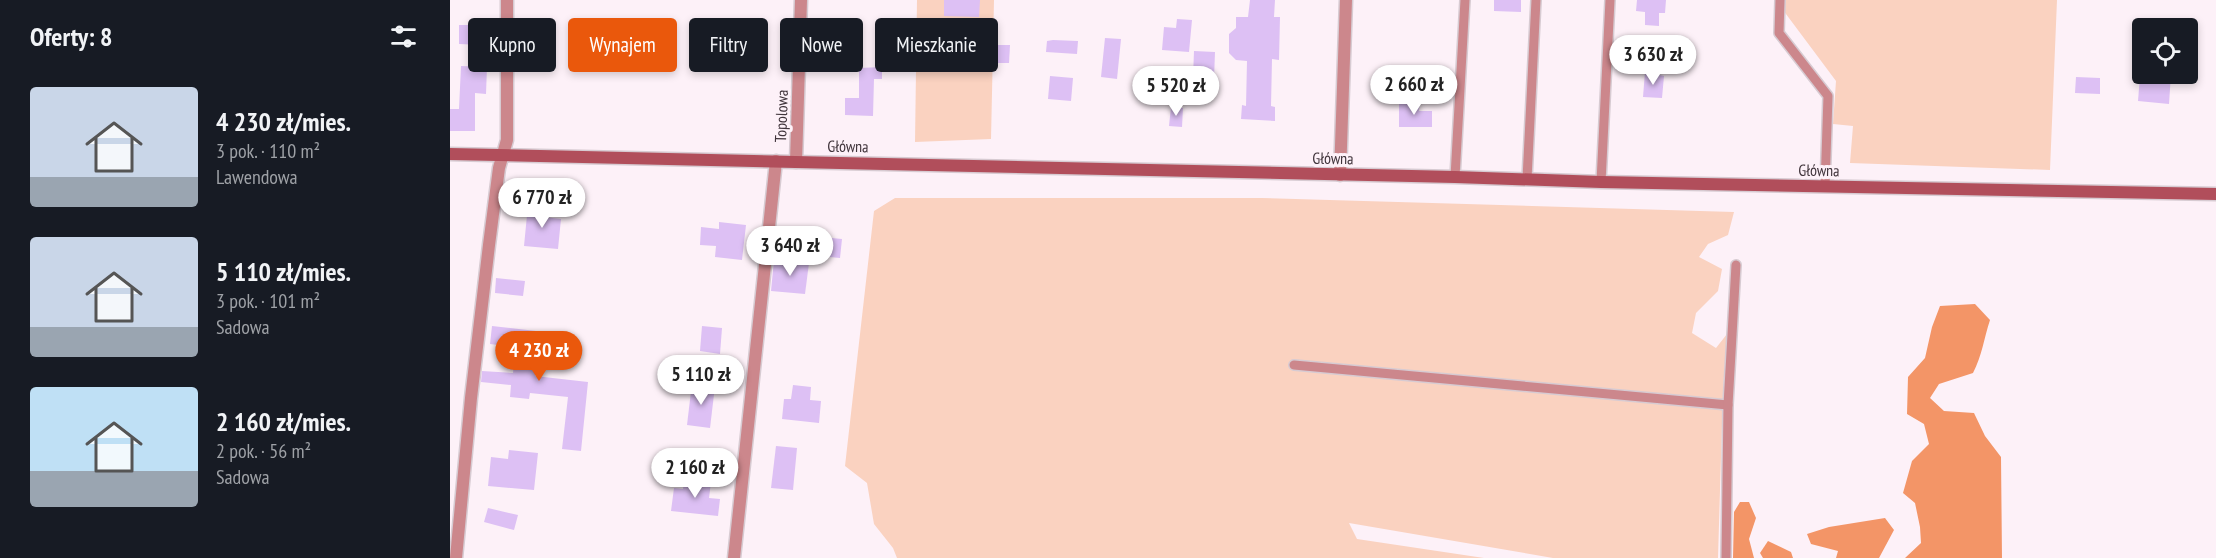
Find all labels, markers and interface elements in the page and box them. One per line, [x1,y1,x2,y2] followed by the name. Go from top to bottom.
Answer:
[468,18,556,72] chip: Kupno
[568,18,677,72] chip: Wynajem
[689,18,768,72] chip: Filtry
[780,18,863,72] chip: Nowe
[875,18,998,72] chip: Mieszkanie
[2132,18,2198,84] map controls
[2132,18,2198,84] button: locate
[30,20,112,53] text: Oferty: 8
[387,20,420,53] icon: filters
[1591,35,1715,86] pin: 3 630 zł
[1623,41,1683,67] text: 3 630 zł
[1352,65,1476,116] pin: 2 660 zł
[1114,66,1238,117] pin: 5 520 zł
[1384,71,1444,97] text: 2 660 zł
[1146,72,1206,98] text: 5 520 zł
[770,89,792,143] street label: Topolowa
[216,105,351,138] text: 4 230 zł/mies.
[78,111,150,183] icon: home
[827,136,869,156] street label: Główna
[216,138,320,164] text: 3 pok. · 110 m²
[1312,148,1354,168] street label: Główna
[1798,160,1840,180] street label: Główna
[216,164,298,190] text: Lawendowa
[480,178,604,229] pin: 6 770 zł
[512,184,572,210] text: 6 770 zł
[728,226,852,277] pin: 3 640 zł
[760,232,820,258] text: 3 640 zł
[216,255,351,288] text: 5 110 zł/mies.
[78,261,150,333] icon: home
[216,288,320,314] text: 3 pok. · 101 m²
[216,314,269,340] text: Sadowa
[477,331,601,382] pin: 4 230 zł
[509,337,569,363] text: 4 230 zł
[639,355,763,406] pin: 5 110 zł
[671,361,731,387] text: 5 110 zł
[216,405,351,438] text: 2 160 zł/mies.
[78,411,150,483] icon: home
[216,438,311,464] text: 2 pok. · 56 m²
[633,448,757,499] pin: 2 160 zł
[665,454,725,480] text: 2 160 zł
[216,464,269,490] text: Sadowa

